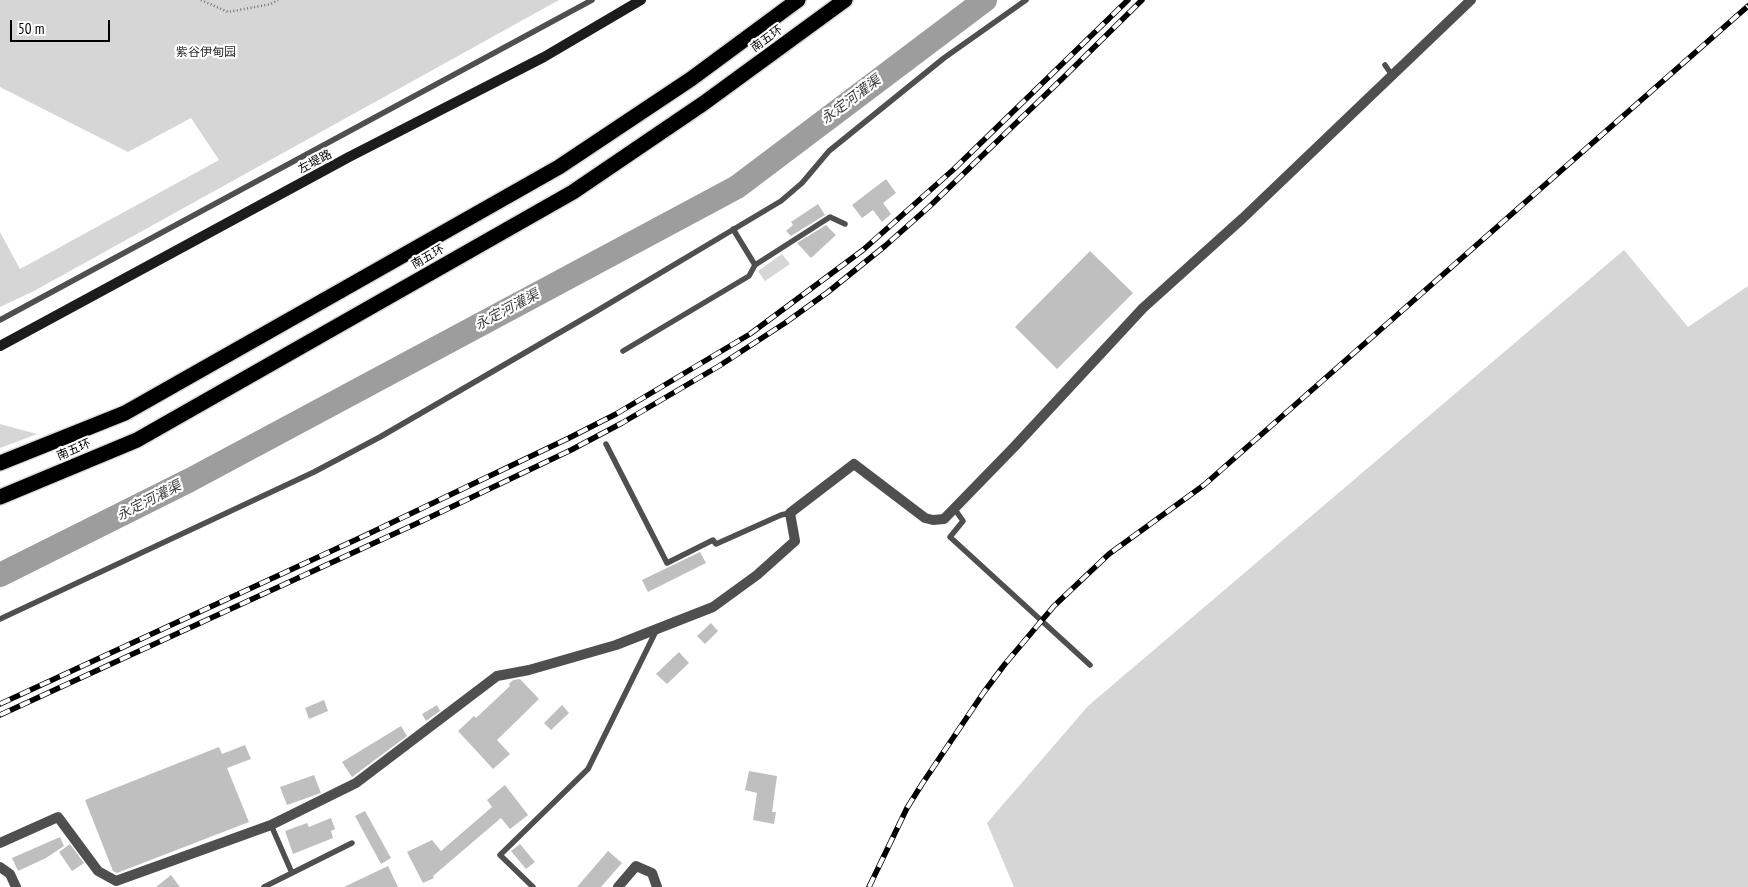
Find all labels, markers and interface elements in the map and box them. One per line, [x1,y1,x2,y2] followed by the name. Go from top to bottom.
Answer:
[12,10,112,42] scale bar
[18,19,44,38] text: 50 m
[748,23,786,55] street label: 南五环
[176,46,236,60] park label: 紫谷伊甸园
[818,72,884,128] water label: 永定河灌渠
[296,147,334,177] street label: 左堤路
[409,242,447,272] street label: 南五环
[472,286,542,334] water label: 永定河灌渠
[55,436,93,464] street label: 南五环
[114,478,184,524] water label: 永定河灌渠

